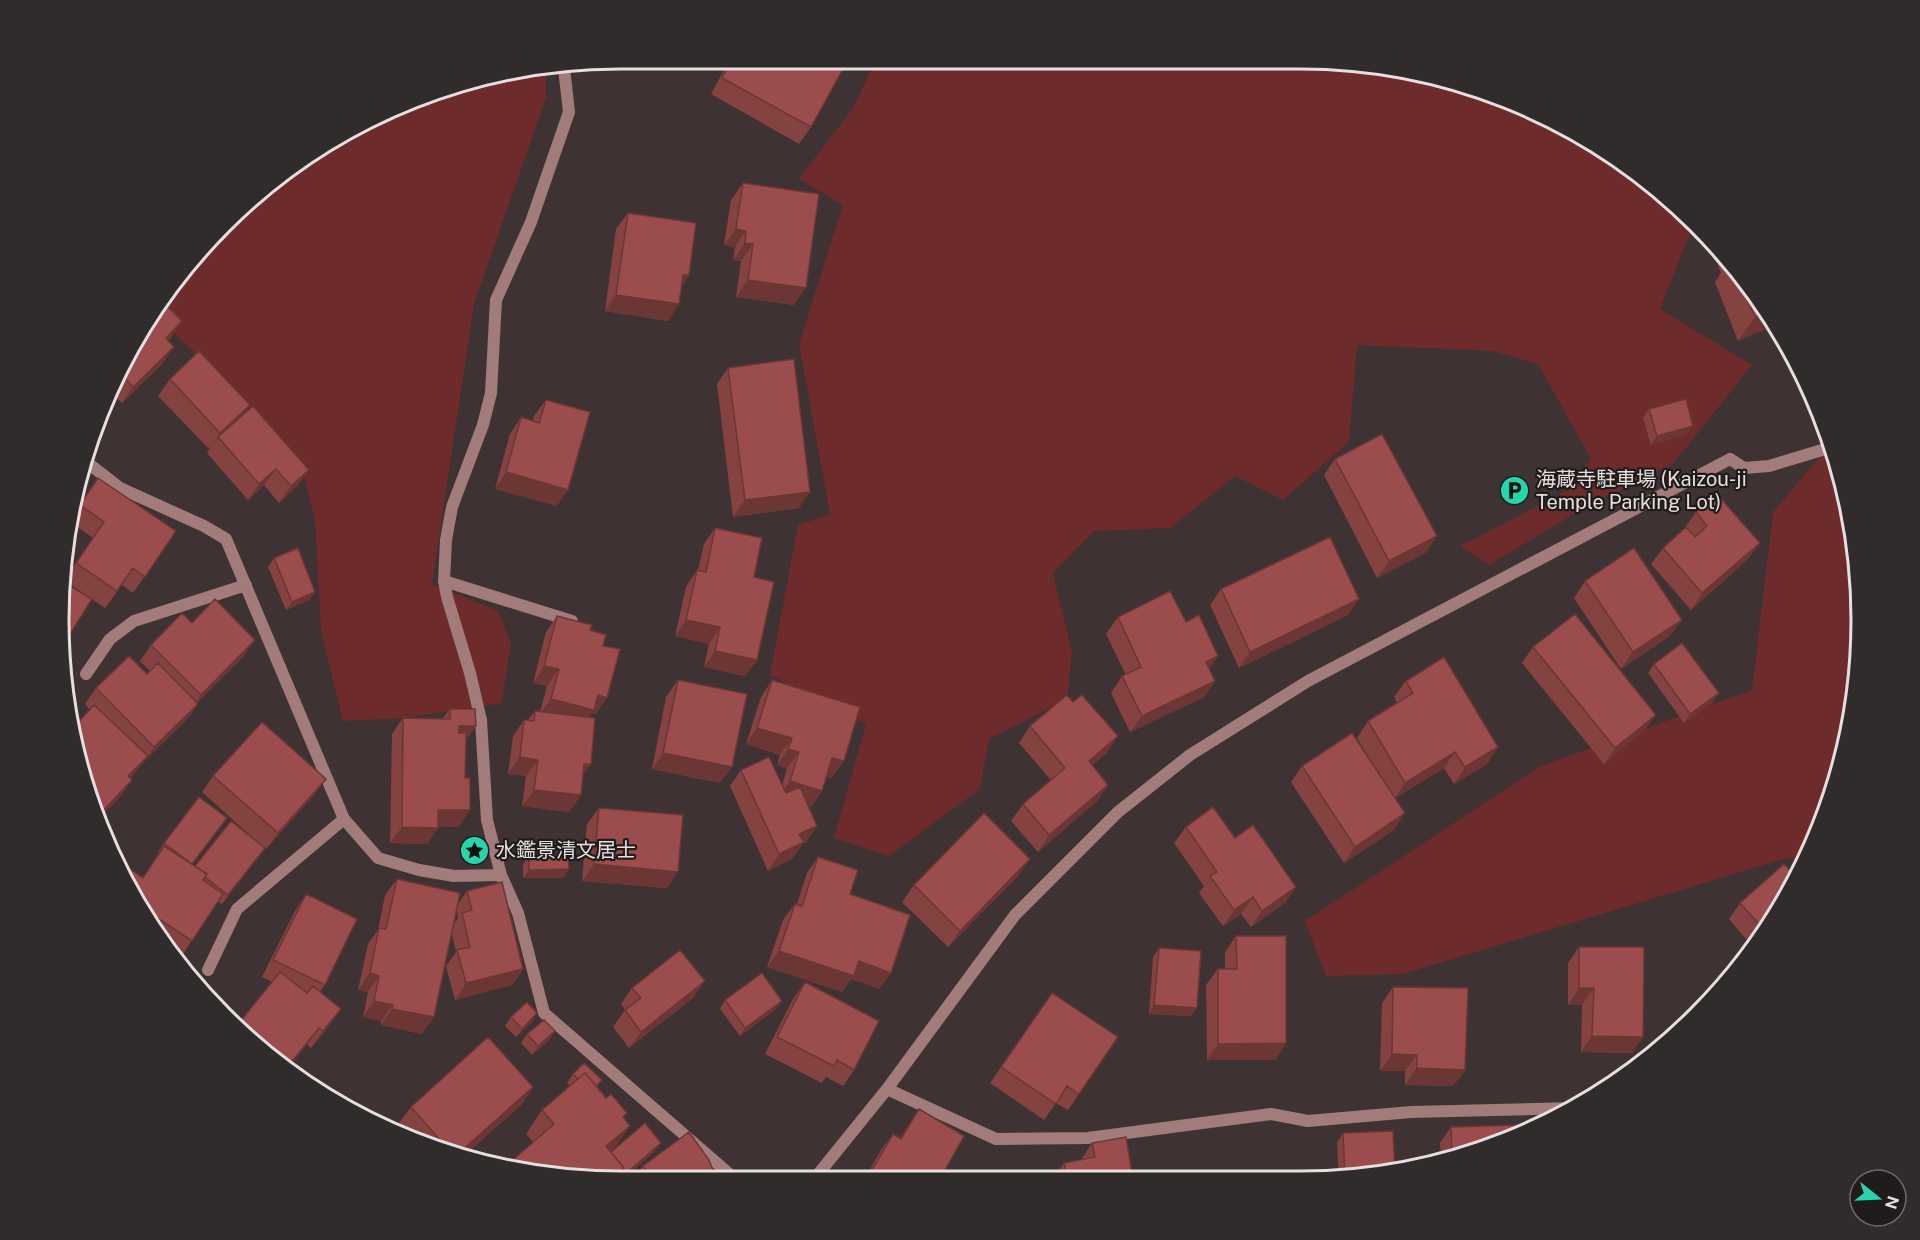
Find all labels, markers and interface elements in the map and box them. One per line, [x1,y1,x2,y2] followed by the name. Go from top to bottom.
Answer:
[1536,467,1747,514] place label: 海蔵寺駐車場 (Kaizou-ji Temple Parking Lot)
[1499,475,1531,507] parking icon: 海蔵寺駐車場 (Kaizou-ji Temple Parking Lot)
[459,834,491,866] place icon: 水鑑景清文居士
[496,838,636,862] place label: 水鑑景清文居士
[1848,1168,1908,1228] north arrow
[1881,1194,1903,1211] text: N

